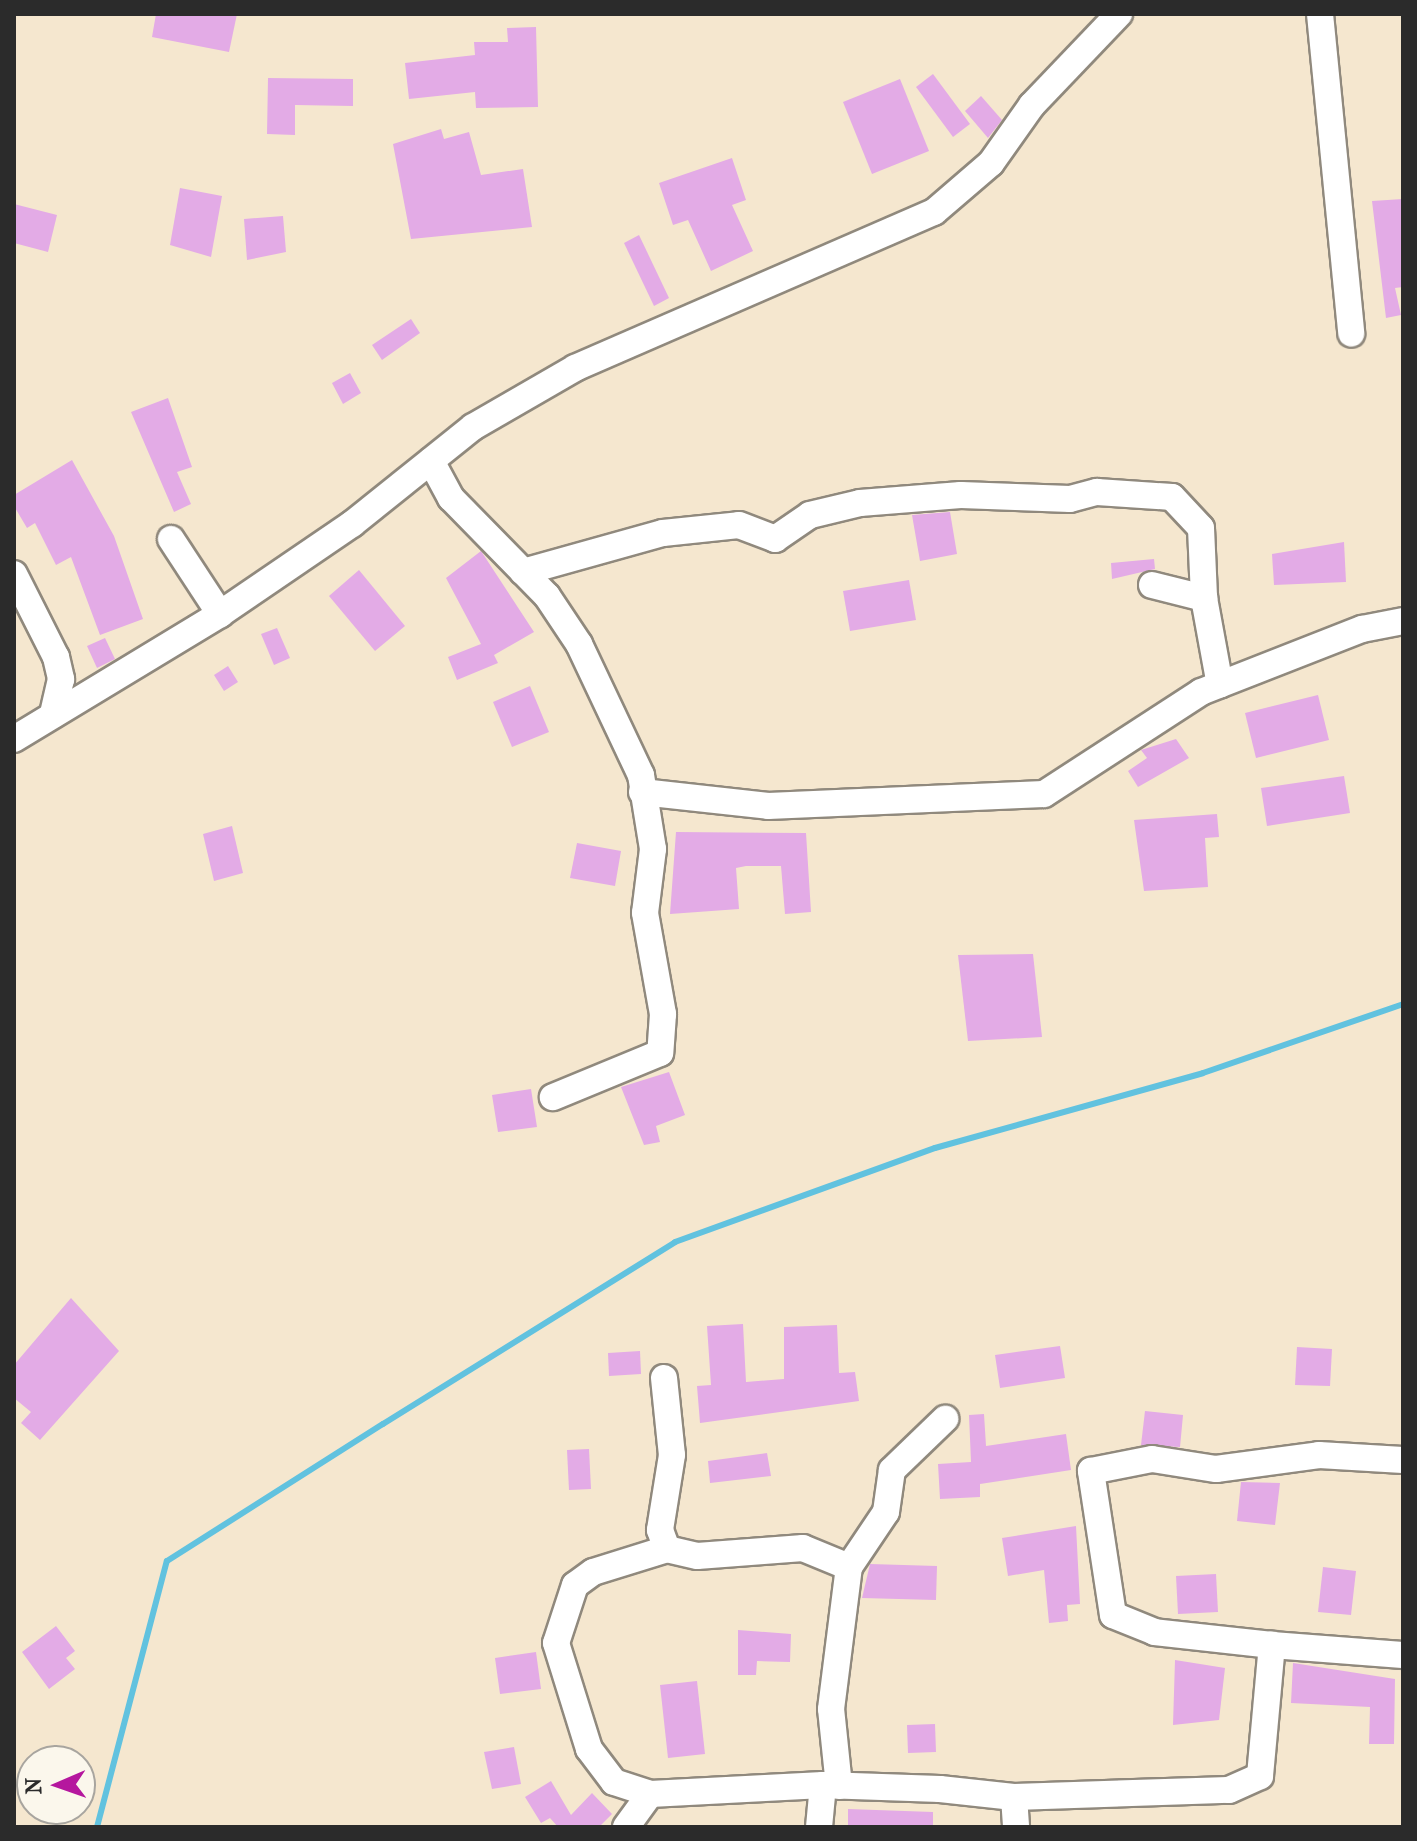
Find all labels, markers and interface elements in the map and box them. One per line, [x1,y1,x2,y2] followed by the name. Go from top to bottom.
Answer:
[16,1745,96,1825] north arrow
[21,1777,47,1795] text: N

